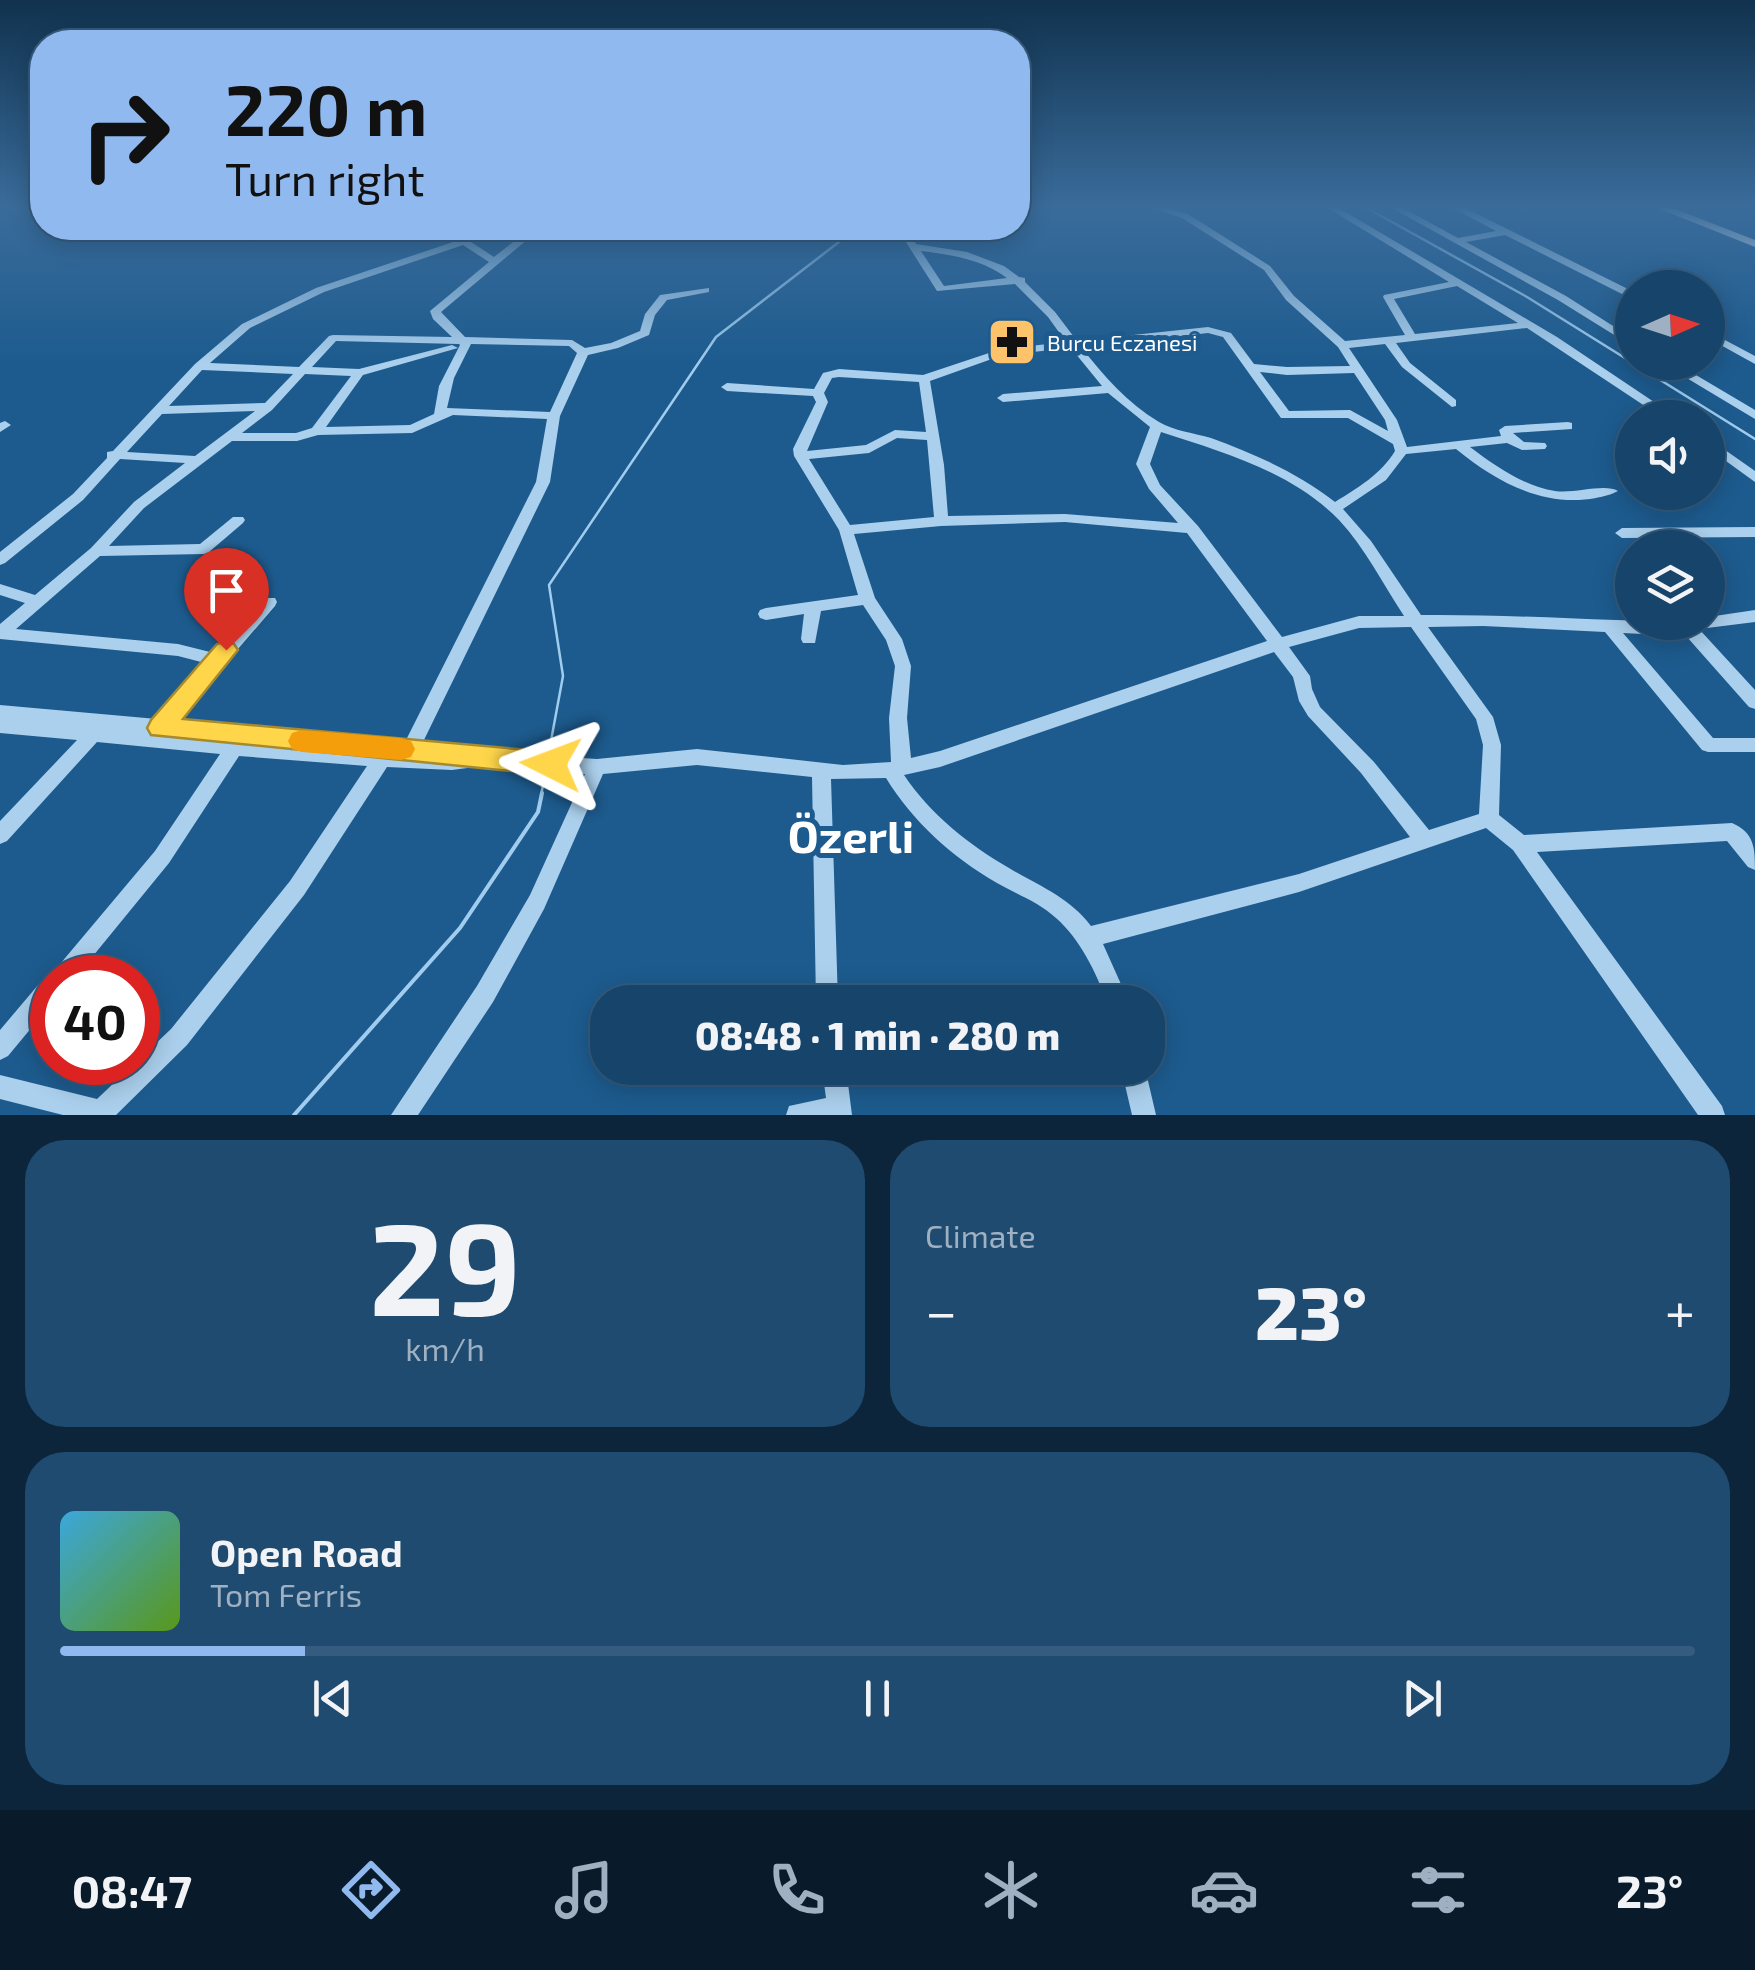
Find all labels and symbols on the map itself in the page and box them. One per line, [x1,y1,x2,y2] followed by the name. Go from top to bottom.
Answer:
[1615,270,1725,380] north arrow
[986,316,1038,368] pharmacy icon: Burcu Eczanesi
[1047,329,1198,355] place label: Burcu Eczanesi
[184,548,269,651] pin
[499,712,603,816] position arrow
[788,808,914,862] district label: Özerli
[30,955,160,1085] speed limit sign: 40

